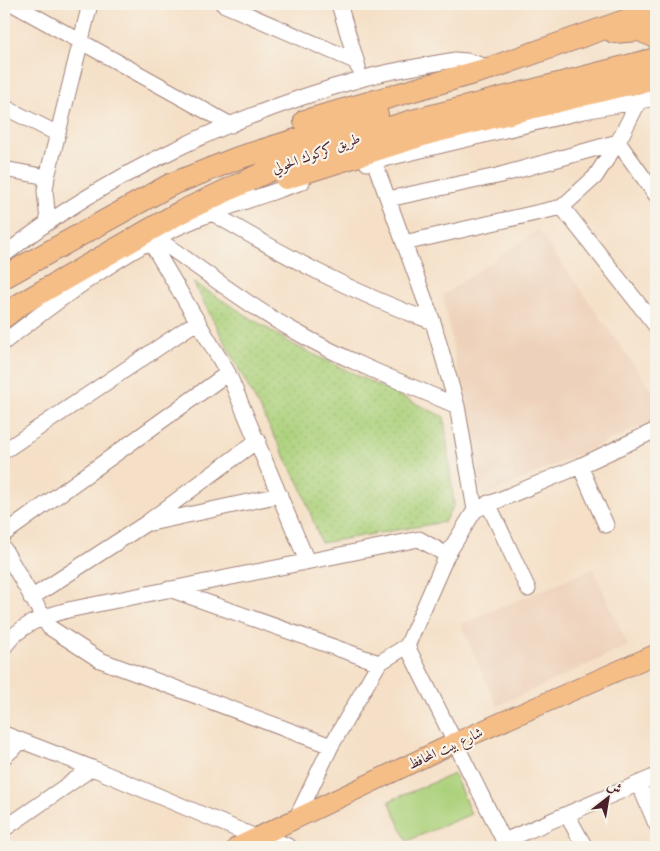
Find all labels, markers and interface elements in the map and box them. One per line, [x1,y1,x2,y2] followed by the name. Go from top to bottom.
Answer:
[269,129,364,180] street label: طريق كركوك الحولي
[405,723,487,776] street label: شارع بيت المحافظ
[582,774,632,824] north arrow
[604,776,625,798] text: ش

